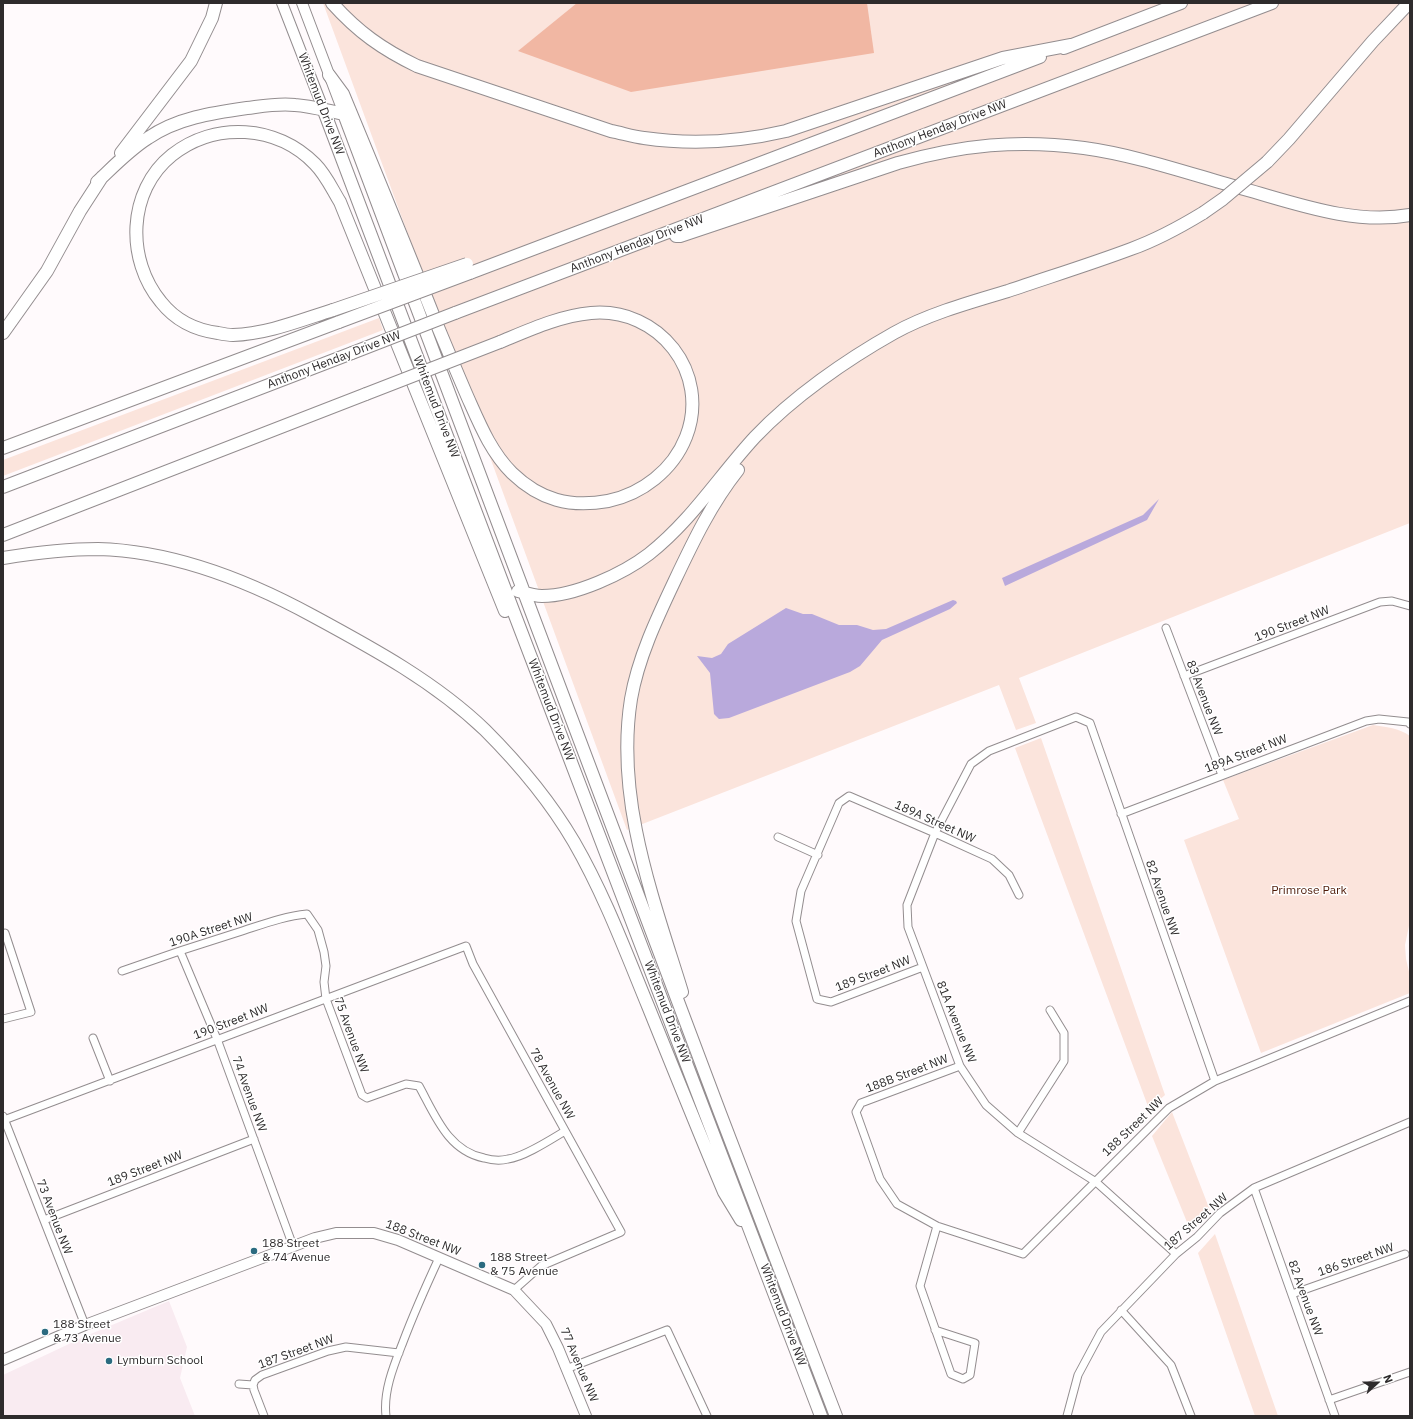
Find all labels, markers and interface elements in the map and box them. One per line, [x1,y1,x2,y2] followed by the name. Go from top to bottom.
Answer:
[295,51,347,157] street label: Whitemud Drive NW
[871,97,1009,161] street label: Anthony Henday Drive NW
[568,212,706,276] street label: Anthony Henday Drive NW
[265,328,403,392] street label: Anthony Henday Drive NW
[410,354,462,460] street label: Whitemud Drive NW
[1252,603,1332,645] street label: 190 Street NW
[525,657,577,763] street label: Whitemud Drive NW
[1183,658,1225,738] street label: 83 Avenue NW
[1203,732,1289,776] street label: 189A Street NW
[892,798,978,846] street label: 189A Street NW
[1142,858,1182,938] street label: 82 Avenue NW
[1271,884,1347,898] park label: Primrose Park
[167,910,255,950] street label: 190A Street NW
[833,953,913,995] street label: 189 Street NW
[641,959,693,1065] street label: Whitemud Drive NW
[933,979,979,1065] street label: 81A Avenue NW
[331,995,371,1075] street label: 75 Avenue NW
[191,1001,271,1043] street label: 190 Street NW
[526,1046,578,1122] street label: 78 Avenue NW
[864,1052,950,1096] street label: 188B Street NW
[229,1054,269,1134] street label: 74 Avenue NW
[1099,1094,1167,1160] street label: 188 Street NW
[105,1148,185,1190] street label: 189 Street NW
[33,1177,75,1257] street label: 73 Avenue NW
[1161,1191,1231,1253] street label: 187 Street NW
[383,1217,463,1259] street label: 188 Street NW
[262,1237,330,1265] place label: 188 Street & 74 Avenue
[1316,1240,1396,1280] street label: 186 Street NW
[249,1246,259,1256] marker: 188 Street & 74 Avenue
[490,1251,558,1279] place label: 188 Street & 75 Avenue
[1285,1258,1325,1338] street label: 82 Avenue NW
[477,1260,487,1270] marker: 188 Street & 75 Avenue
[757,1262,809,1368] street label: Whitemud Drive NW
[53,1318,121,1346] place label: 188 Street & 73 Avenue
[557,1326,601,1404] street label: 77 Avenue NW
[40,1327,50,1337] marker: 188 Street & 73 Avenue
[256,1332,336,1372] street label: 187 Street NW
[117,1354,203,1368] place label: Lymburn School
[104,1356,114,1366] marker: Lymburn School
[1357,1363,1397,1403] north arrow
[1380,1372,1396,1385] text: N

